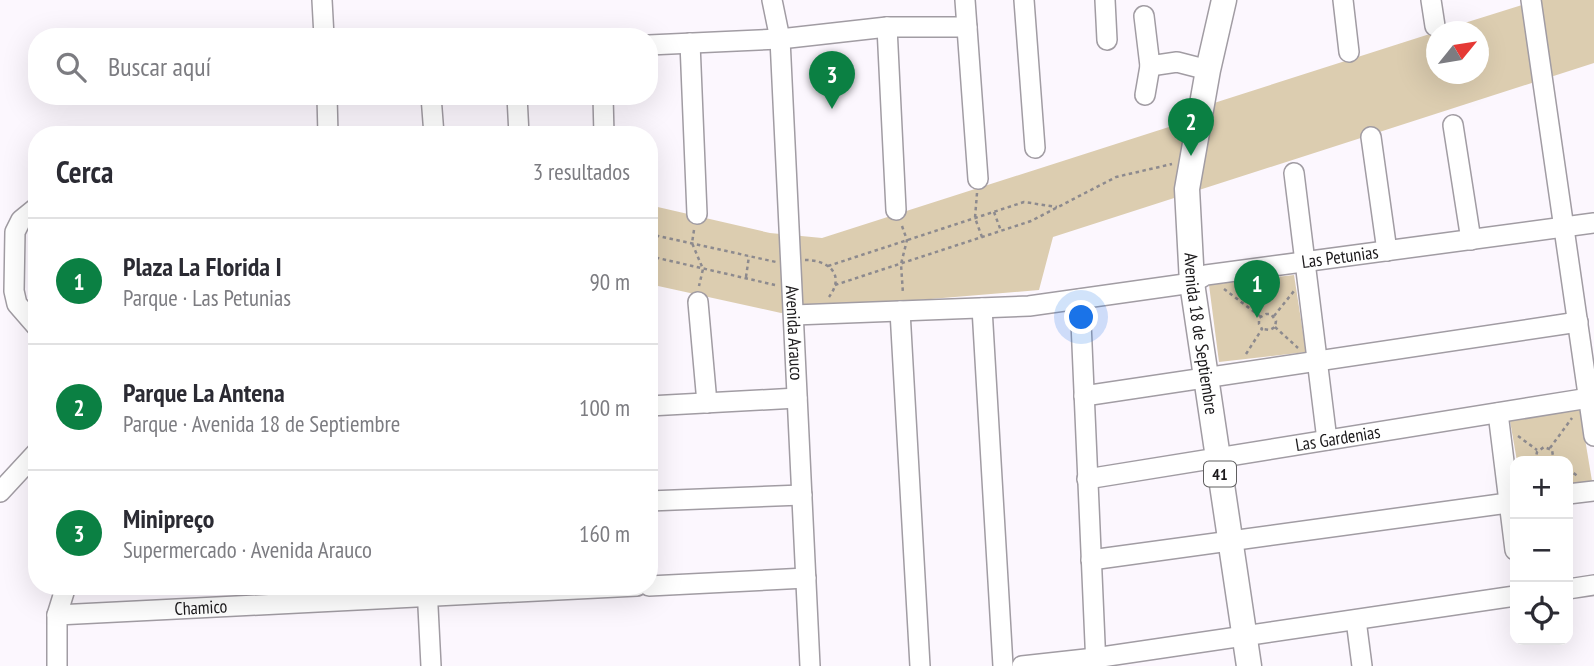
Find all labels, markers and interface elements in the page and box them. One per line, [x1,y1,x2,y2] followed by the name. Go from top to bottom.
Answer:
[1426,21,1489,84] north arrow
[28,28,658,105] search box
[52,48,90,86] icon: search
[108,50,211,83] text: Buscar aquí
[809,51,855,109] pin: 3
[1168,98,1214,156] pin: 2
[56,152,113,191] text: Cerca
[533,157,630,186] text: 3 resultados
[1300,240,1380,273] street label: Las Petunias
[123,250,282,283] text: Plaza La Florida I
[1179,252,1223,416] street label: Avenida 18 de Septiembre
[1234,260,1280,318] pin: 1
[74,267,85,296] text: 1
[589,267,630,296] text: 90 m
[123,283,291,312] text: Parque · Las Petunias
[781,285,808,381] street label: Avenida Arauco
[1064,300,1098,334] your location
[123,376,285,409] text: Parque La Antena
[74,393,85,422] text: 2
[579,393,630,422] text: 100 m
[123,409,400,438] text: Parque · Avenida 18 de Septiembre
[1294,420,1382,456] street label: Las Gardenias
[1510,456,1573,645] map controls
[1510,456,1573,519] button: +
[1204,461,1236,486] road number: 41
[123,502,214,535] text: Minipreço
[74,519,85,548] text: 3
[579,519,630,548] text: 160 m
[1510,519,1573,582] button: −
[123,535,372,564] text: Supermercado · Avenida Arauco
[1510,582,1573,645] button: locate
[174,594,228,620] street label: Chamico

